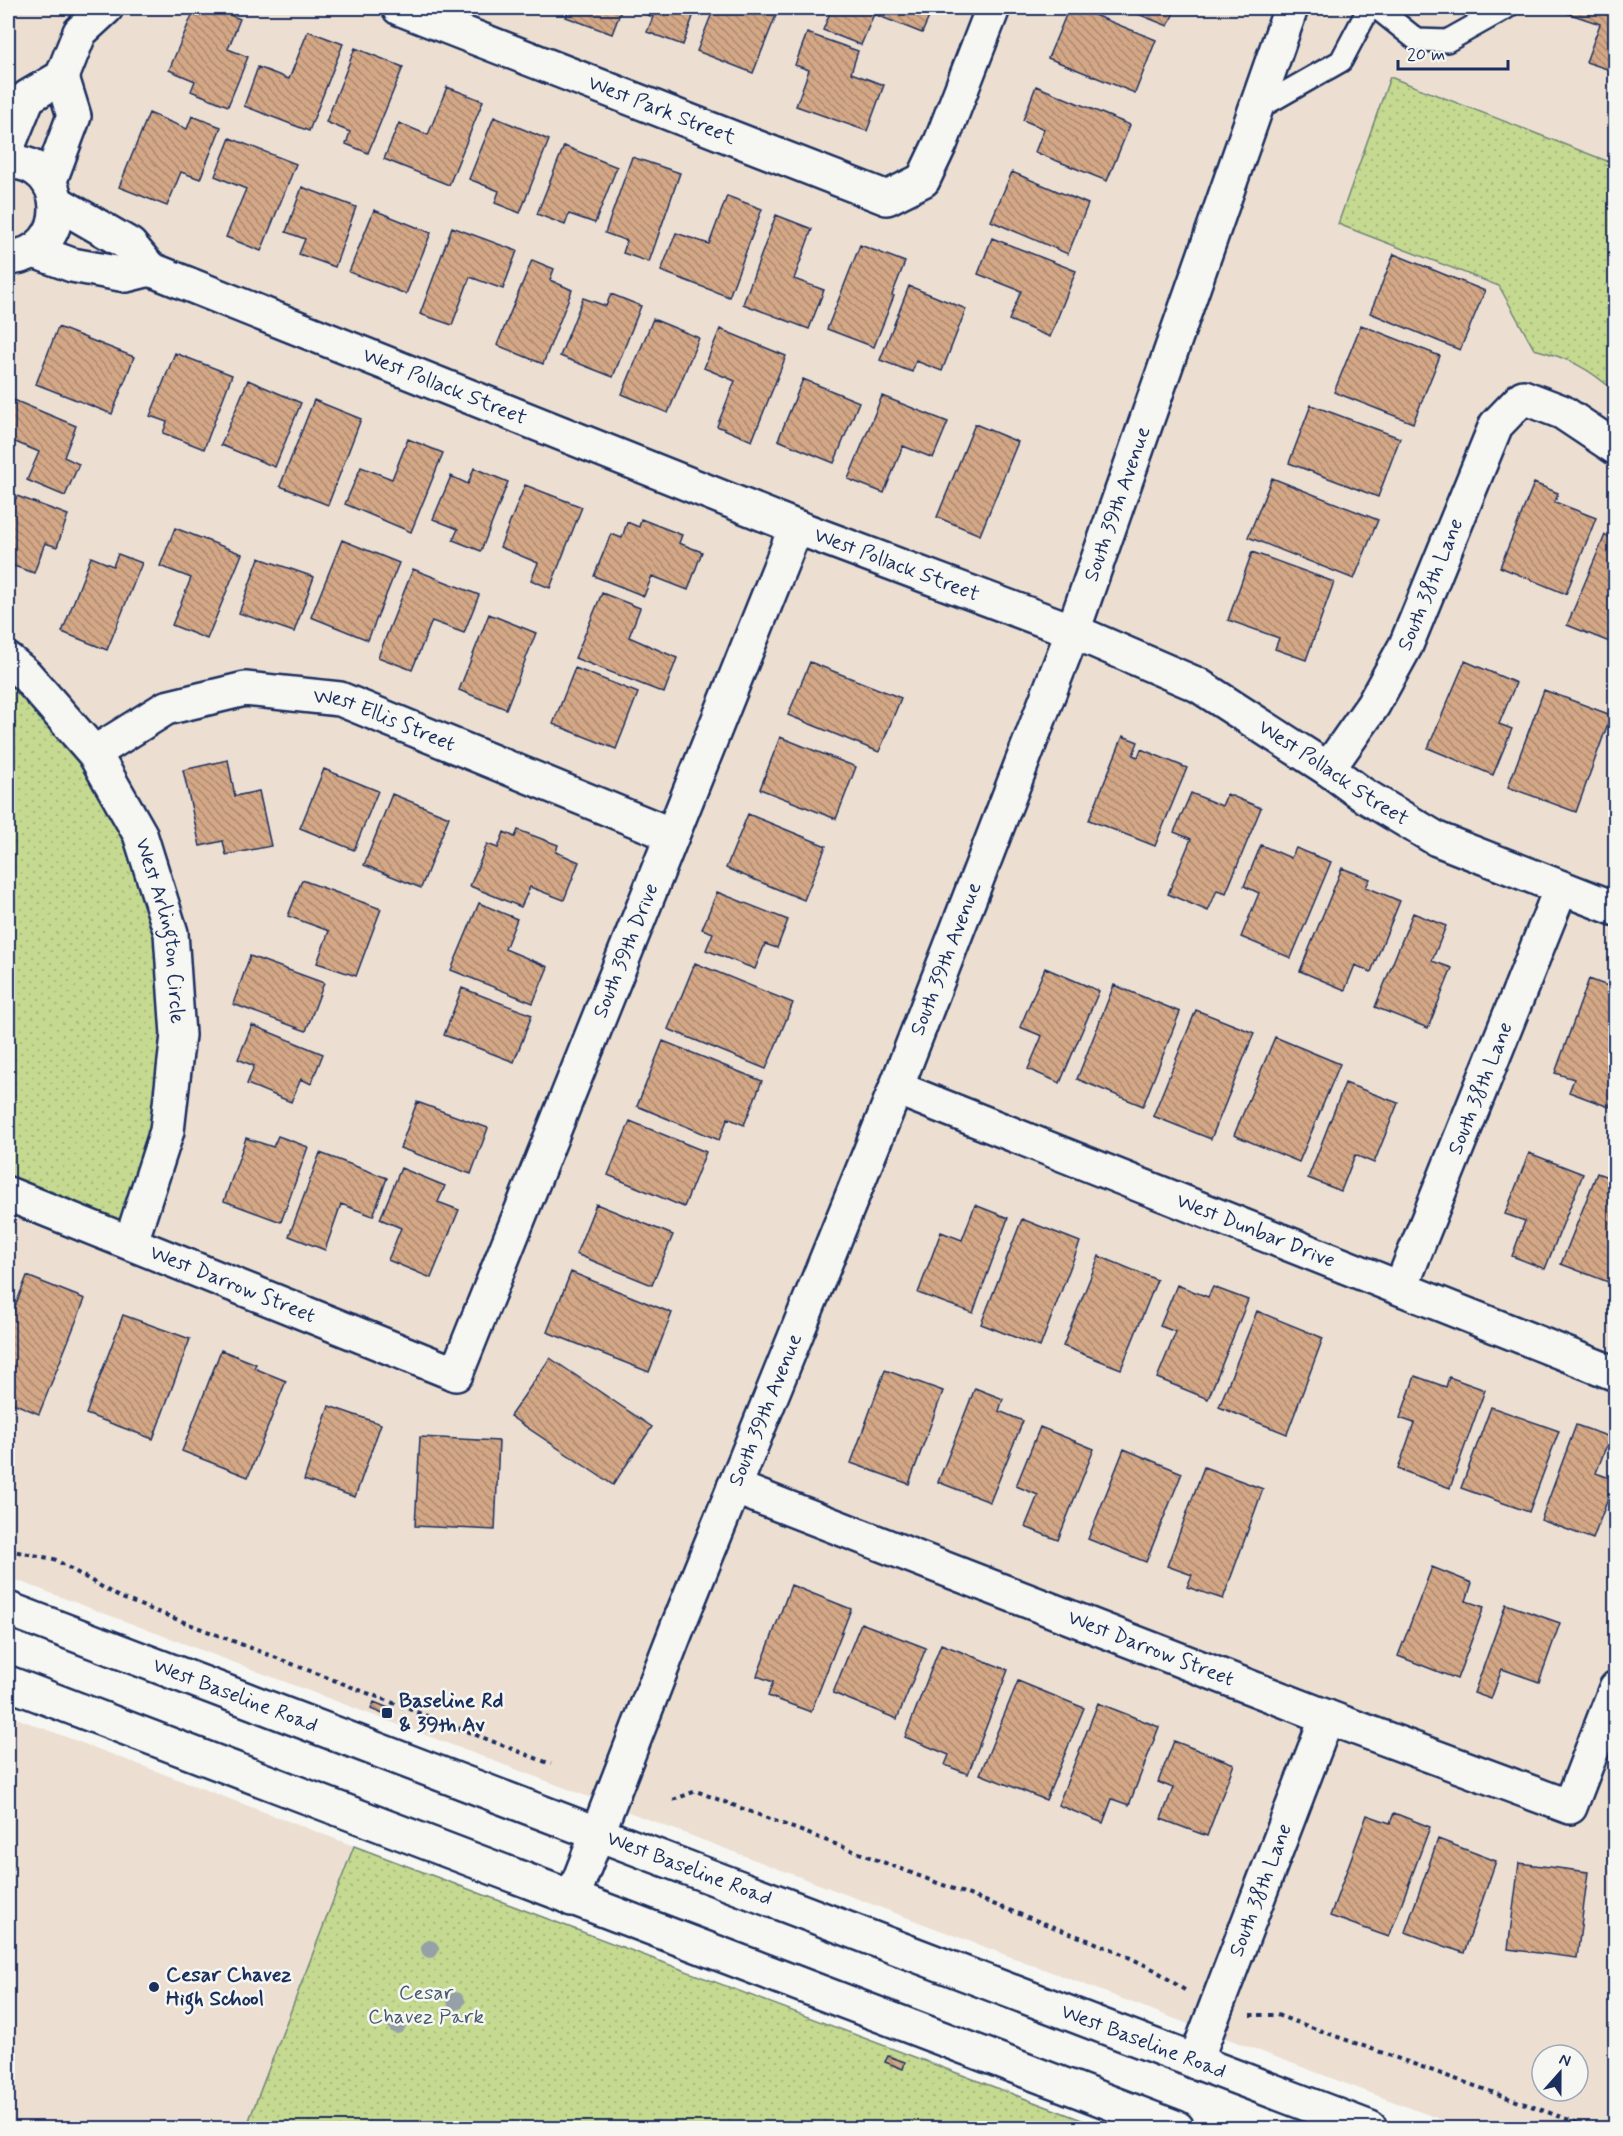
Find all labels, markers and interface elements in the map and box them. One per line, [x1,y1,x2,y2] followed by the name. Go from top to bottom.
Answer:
[1398,33,1508,71] scale bar
[1407,43,1445,67] text: 20 m
[584,69,740,152] street label: West Park Street
[358,341,531,432] street label: West Pollack Street
[1077,423,1158,585] street label: South 39th Avenue
[1391,514,1470,655] street label: South 38th Lane
[810,521,983,609] street label: West Pollack Street
[312,682,460,759] street label: West Ellis Street
[1253,713,1414,833] street label: West Pollack Street
[128,835,191,1025] street label: West Arlington Circle
[904,878,988,1040] street label: South 39th Avenue
[586,879,666,1022] street label: South 39th Drive
[1441,1018,1520,1159] street label: South 38th Lane
[1172,1187,1339,1275] street label: West Dunbar Drive
[146,1238,320,1330] street label: West Darrow Street
[722,1329,809,1491] street label: South 39th Avenue
[1064,1604,1238,1694] street label: West Darrow Street
[149,1651,322,1740] street label: West Baseline Road
[399,1687,504,1739] place label: Baseline Rd & 39th Av
[380,1706,394,1720] marker: Baseline Rd & 39th Av
[1223,1819,1299,1961] street label: South 38th Lane
[603,1824,776,1913] street label: West Baseline Road
[166,1961,292,2015] place label: Cesar Chavez High School
[368,1979,484,2031] park label: Cesar Chavez Park
[147,1980,161,1994] marker: Cesar Chavez High School
[1057,1997,1230,2086] street label: West Baseline Road
[1530,2043,1590,2103] north arrow
[1556,2049,1574,2072] text: N

